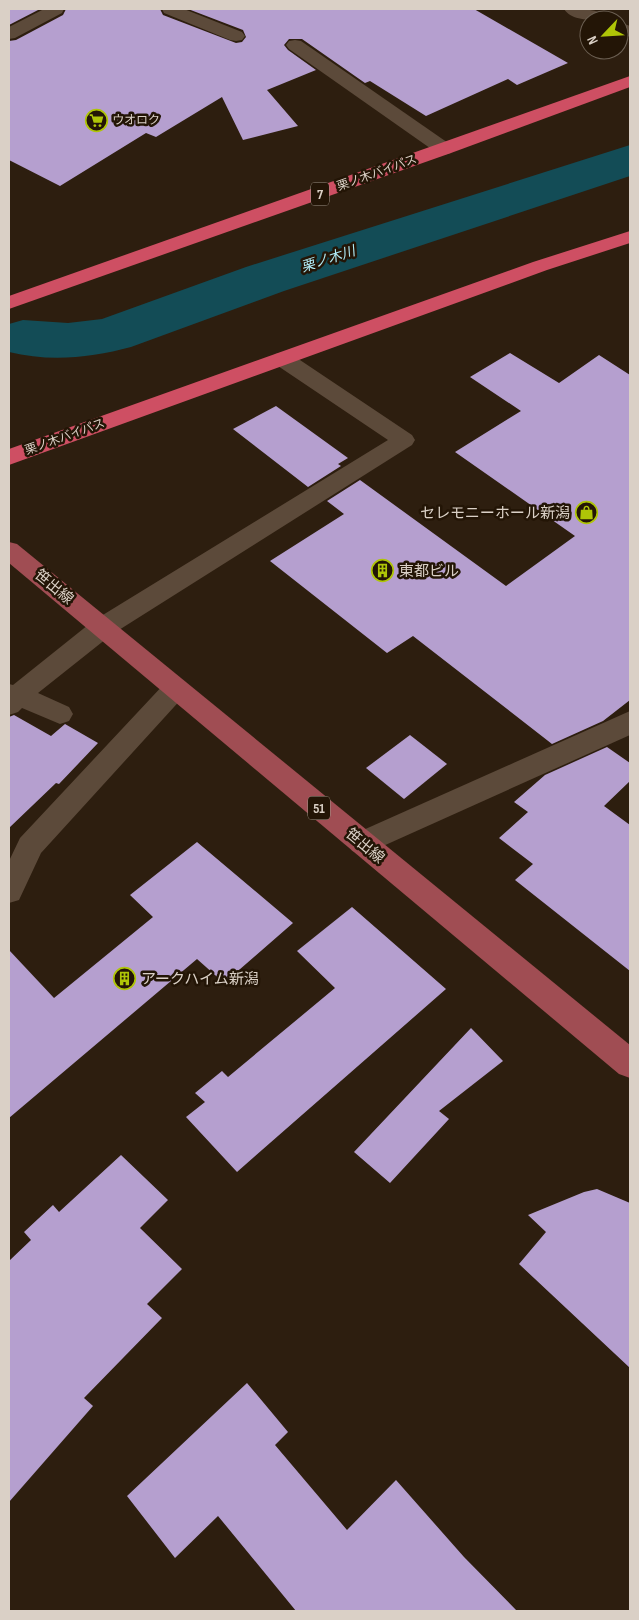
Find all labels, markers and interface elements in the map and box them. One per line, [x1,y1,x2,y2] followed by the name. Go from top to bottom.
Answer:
[579,10,629,60] north arrow
[583,33,602,47] text: N
[84,108,108,132] supermarket icon: ウオロク
[112,113,160,128] place label: ウオロク
[335,152,419,194] street label: 栗ノ木バイパス
[311,182,329,205] road number: 7
[299,242,359,276] water label: 栗ノ木川
[23,416,107,458] street label: 栗ノ木バイパス
[574,501,598,525] shop icon: セレモニーホール新潟
[420,504,570,523] place label: セレモニーホール新潟
[371,559,395,583] building icon: 東都ビル
[399,562,459,581] place label: 東都ビル
[31,565,77,609] street label: 笹出線
[308,796,330,820] road number: 51
[342,824,388,868] street label: 笹出線
[113,967,137,991] building icon: アークハイム新潟
[141,970,259,989] place label: アークハイム新潟

